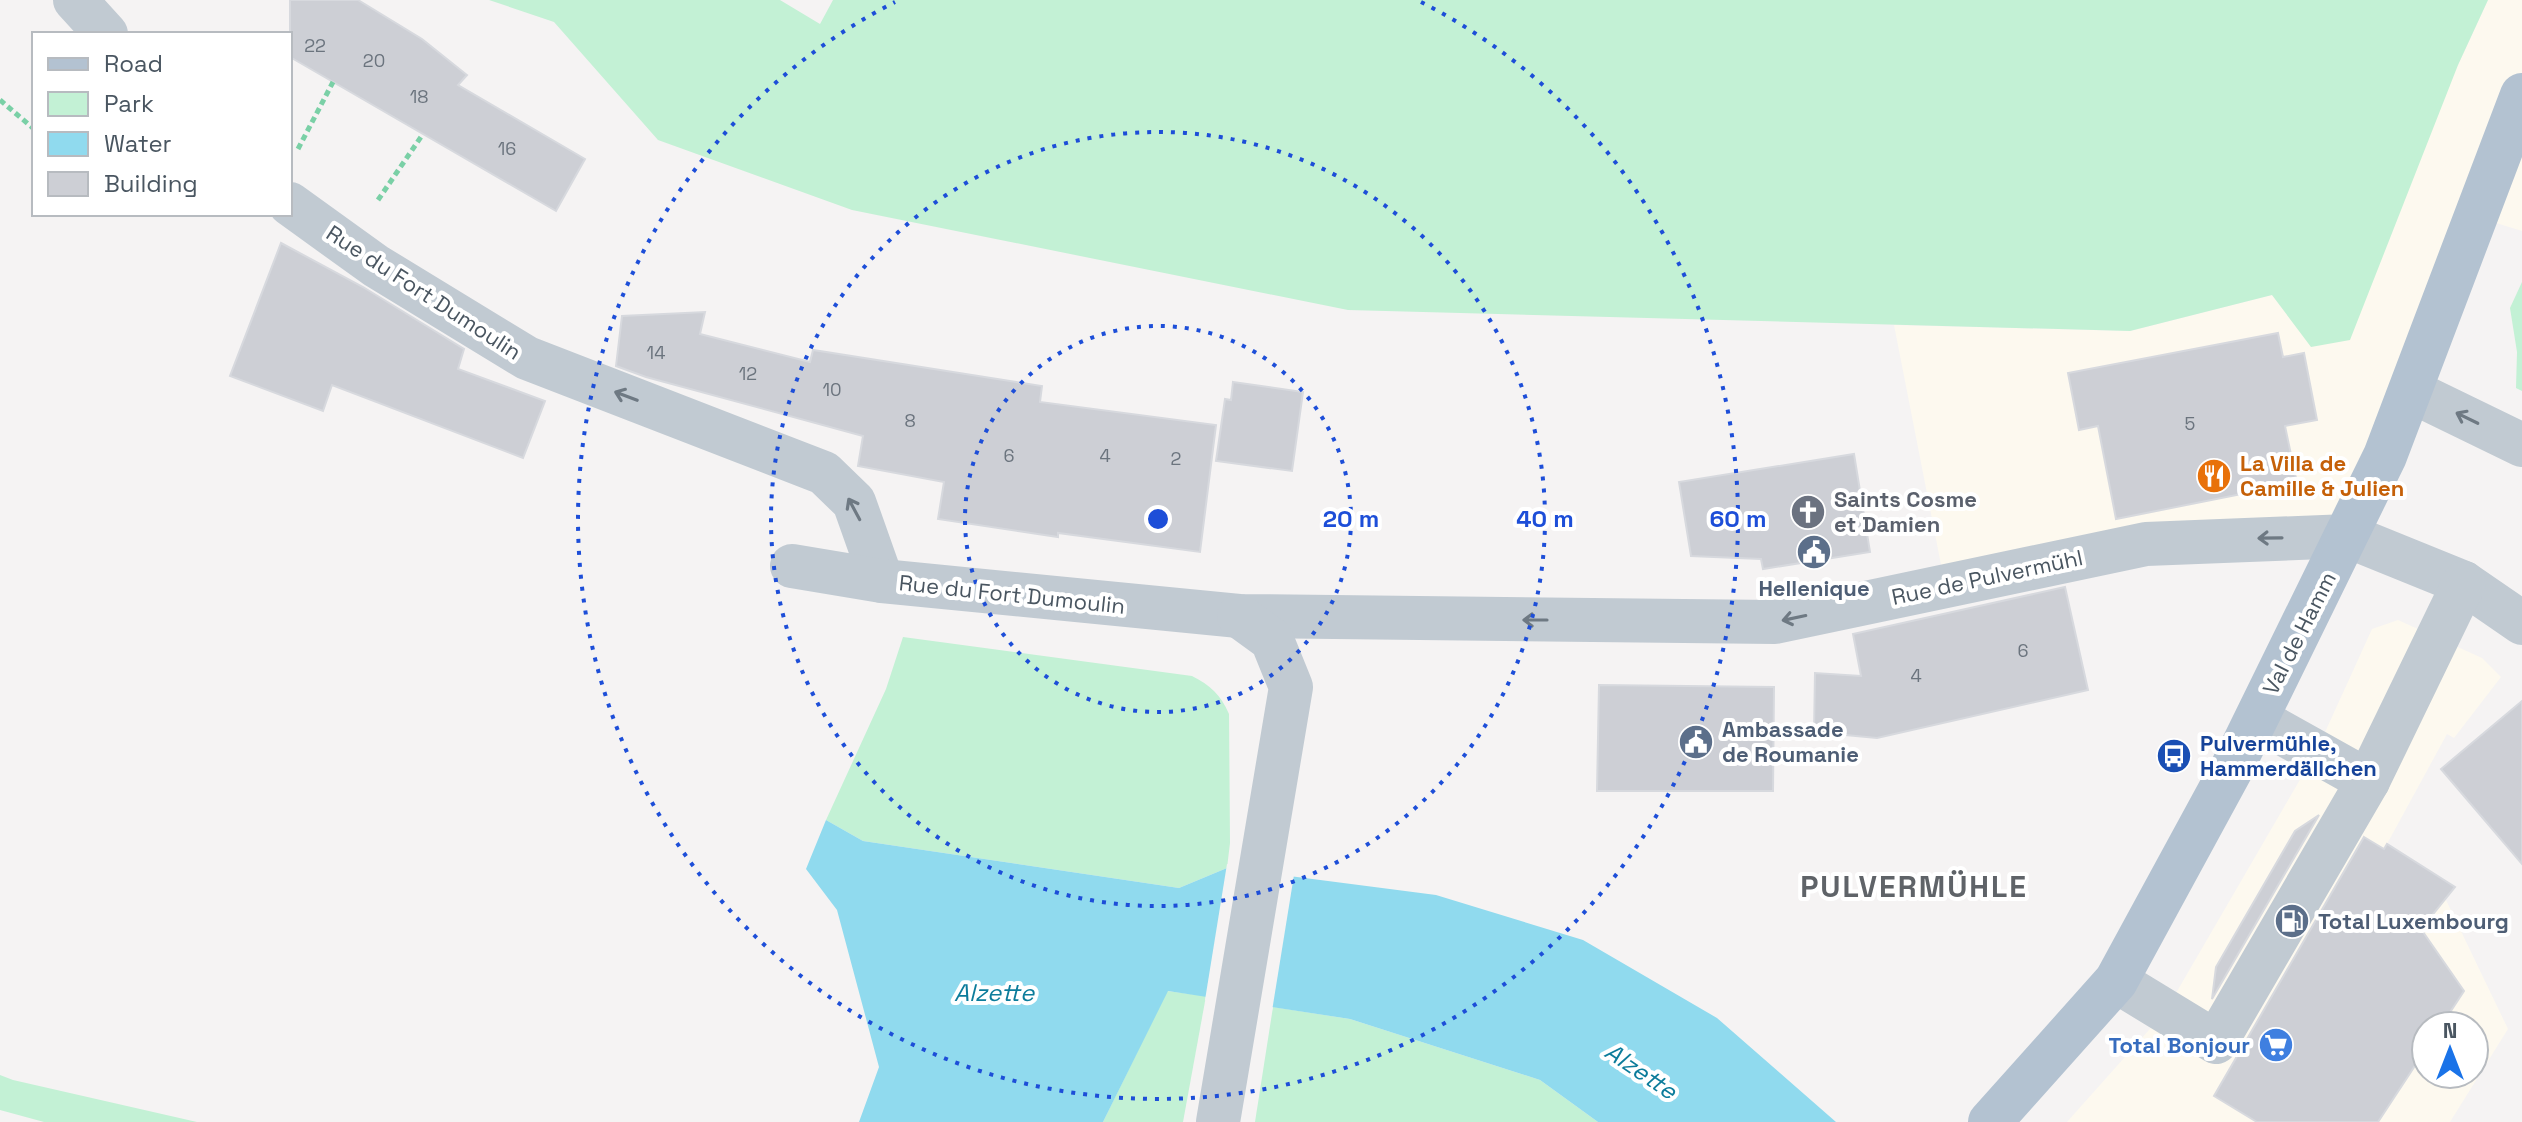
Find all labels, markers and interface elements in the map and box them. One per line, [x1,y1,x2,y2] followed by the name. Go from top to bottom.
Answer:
[32,32,292,216] legend
[304,34,326,57] house number: 22
[104,48,163,79] text: Road
[363,49,385,72] house number: 20
[410,85,428,108] house number: 18
[104,88,154,119] text: Park
[104,128,172,159] text: Water
[498,137,516,160] house number: 16
[104,168,198,199] text: Building
[321,218,527,366] street label: Rue du Fort Dumoulin
[647,341,665,364] house number: 14
[739,362,757,385] house number: 12
[822,378,842,401] house number: 10
[614,388,639,402] one-way arrow
[904,409,916,432] house number: 8
[2455,410,2479,425] one-way arrow
[2185,412,2195,435] house number: 5
[1003,444,1015,467] house number: 6
[1099,444,1111,467] house number: 4
[1171,447,1181,470] house number: 2
[2240,449,2404,502] place label: La Villa de Camille & Julien
[2195,457,2233,495] restaurant icon: La Villa de Camille & Julien
[1834,485,1977,538] place label: Saints Cosme et Damien
[1789,493,1827,531] church icon: Saints Cosme et Damien
[846,498,861,521] one-way arrow
[1323,503,1379,534] text: 20 m
[1516,503,1574,534] text: 40 m
[1710,503,1766,534] text: 60 m
[1144,505,1172,533] centre of rings
[2257,530,2284,545] one-way arrow
[1795,533,1833,571] public building icon: Hellenique
[1889,543,2085,611] street label: Rue de Pulvermühl
[2256,567,2342,699] street label: Val de Hamm
[898,568,1126,620] street label: Rue du Fort Dumoulin
[1758,574,1870,602] place label: Hellenique
[1782,611,1807,626] one-way arrow
[1522,612,1549,628] one-way arrow
[2017,639,2029,662] house number: 6
[1910,664,1922,687] house number: 4
[1722,715,1859,768] place label: Ambassade de Roumanie
[1677,723,1715,761] public building icon: Ambassade de Roumanie
[2200,729,2377,782] place label: Pulvermühle, Hammerdällchen
[2155,737,2193,775] bus stop icon: Pulvermühle, Hammerdällchen
[1800,867,2028,906] district label: PULVERMÜHLE
[2273,902,2311,940] fuel station icon: Total Luxembourg
[2318,907,2509,935] place label: Total Luxembourg
[954,977,1035,1008] water label: Alzette
[2410,1010,2490,1090] north arrow
[2443,1016,2457,1044] text: N
[2257,1026,2295,1064] supermarket icon: Total Bonjour
[2109,1031,2250,1059] place label: Total Bonjour
[1599,1036,1684,1107] water label: Alzette

